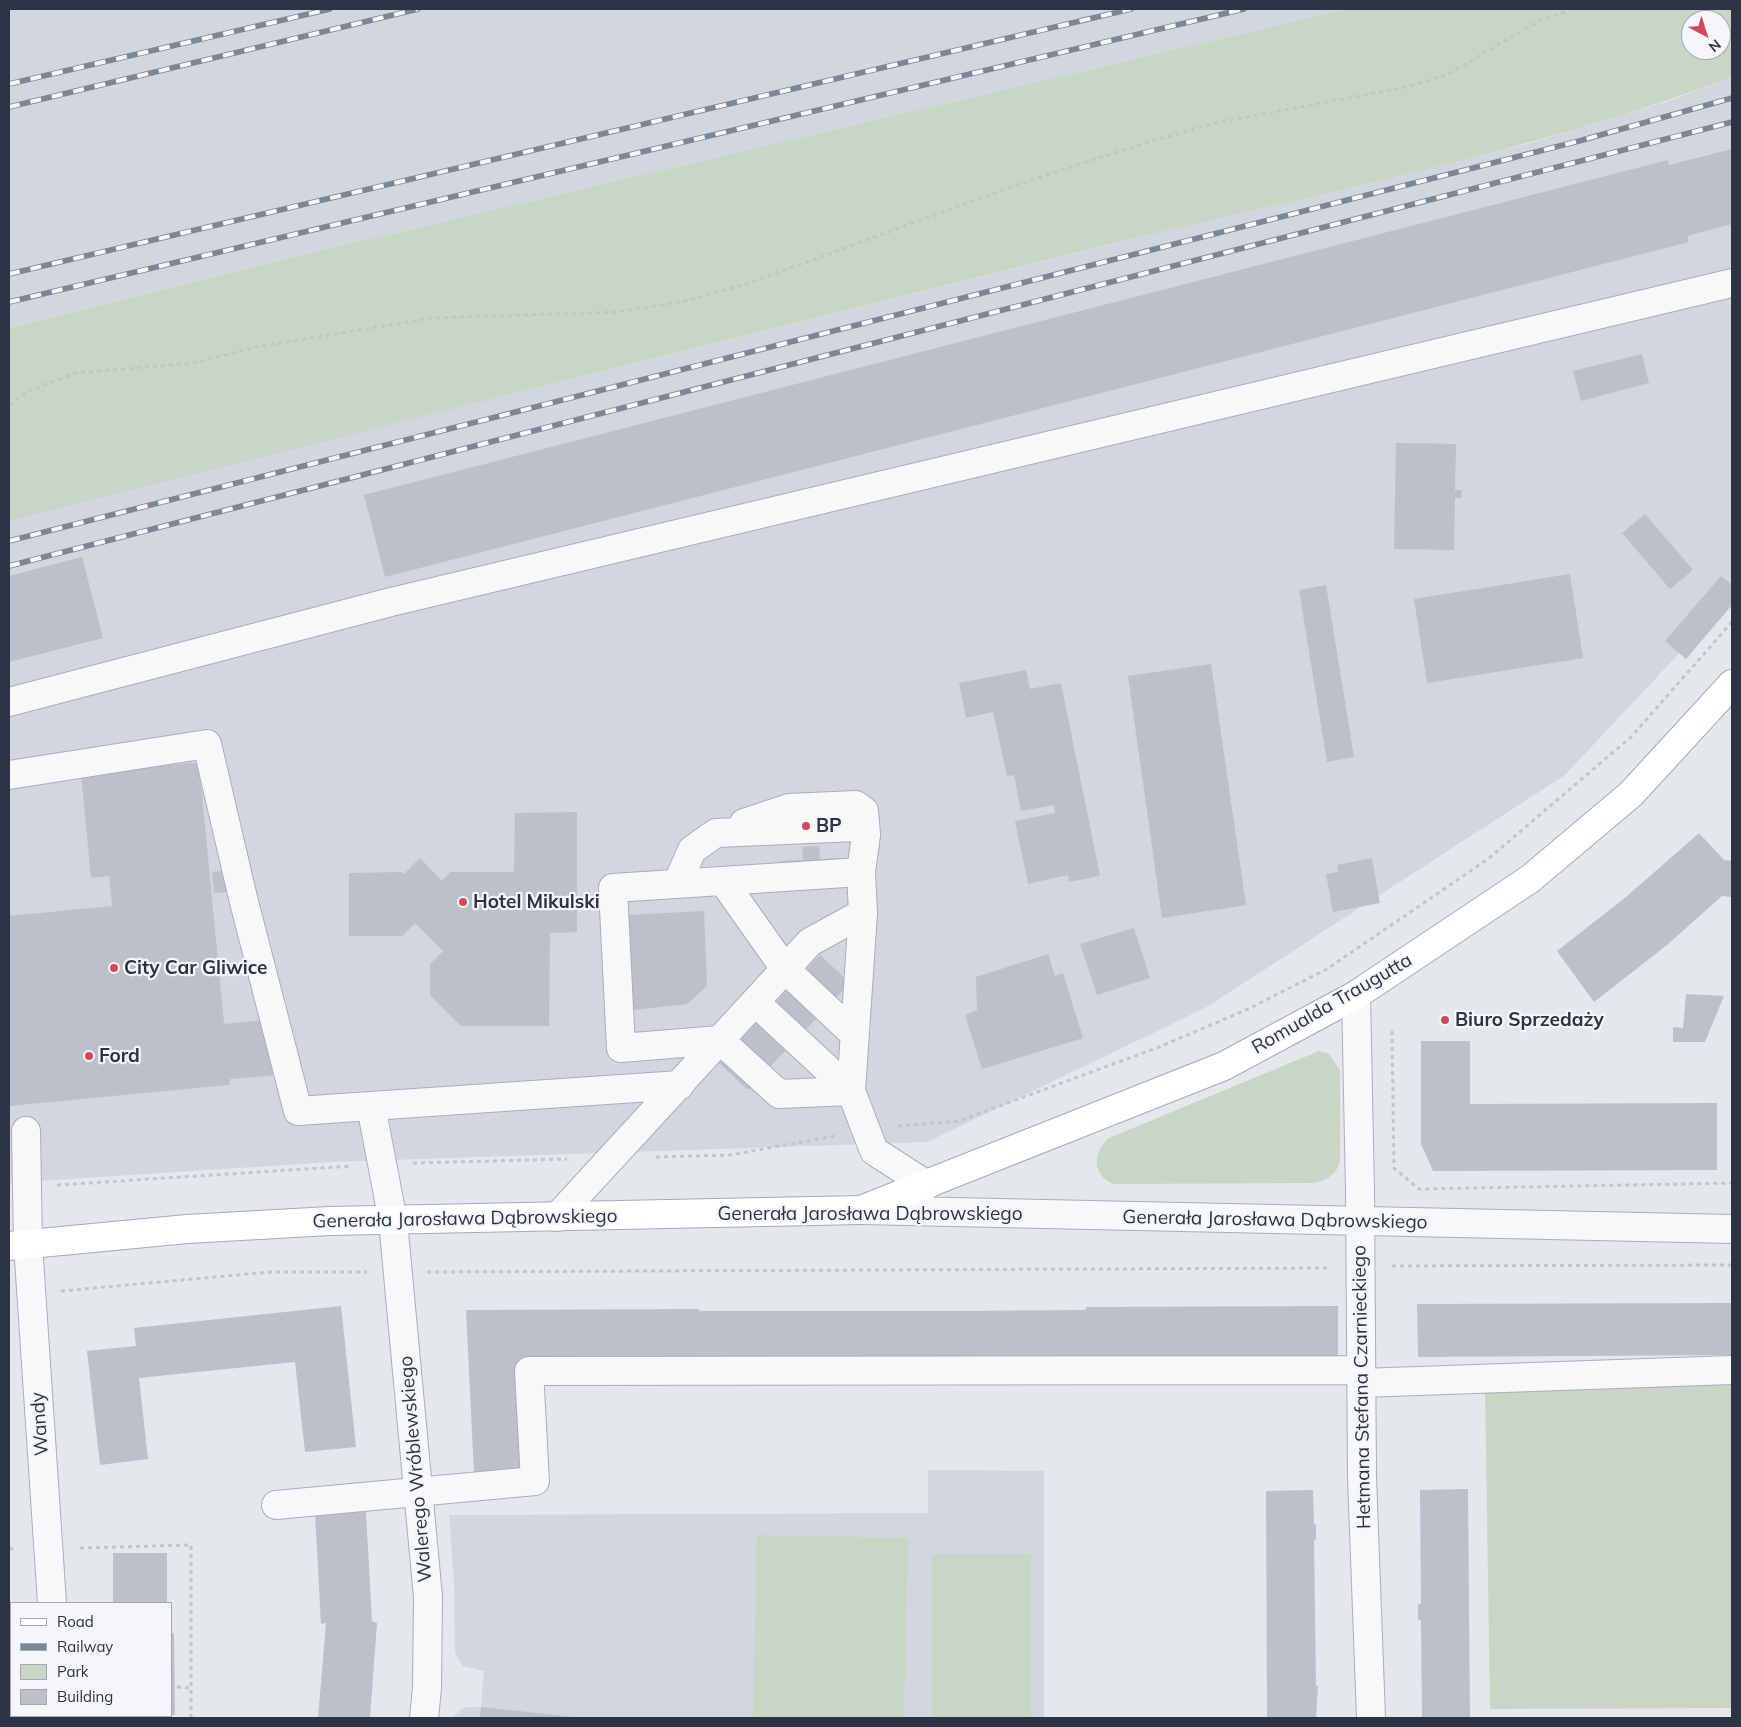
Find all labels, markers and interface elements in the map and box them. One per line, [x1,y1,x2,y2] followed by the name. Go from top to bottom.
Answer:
[1681,10,1731,60] north arrow
[1705,35,1725,56] text: N
[816,815,842,837] place label: BP
[800,820,812,832] marker: BP
[473,891,600,913] place label: Hotel Mikulski
[457,896,469,908] marker: Hotel Mikulski
[1248,949,1416,1059] street label: Romualda Traugutta
[124,957,267,979] place label: City Car Gliwice
[108,962,120,974] marker: City Car Gliwice
[1455,1009,1604,1031] place label: Biuro Sprzedaży
[1439,1014,1451,1026] marker: Biuro Sprzedaży
[99,1045,140,1067] place label: Ford
[83,1050,95,1062] marker: Ford
[717,1203,1023,1225] street label: Generała Jarosława Dąbrowskiego
[312,1205,618,1233] street label: Generała Jarosława Dąbrowskiego
[1122,1206,1428,1234] street label: Generała Jarosława Dąbrowskiego
[1348,1245,1376,1529] street label: Hetmana Stefana Czarnieckiego
[395,1355,437,1583] street label: Walerego Wróblewskiego
[26,1391,54,1457] street label: Wandy
[10,1602,172,1717] legend
[57,1612,94,1631] text: Road
[57,1637,113,1656] text: Railway
[57,1662,89,1681] text: Park
[57,1687,113,1706] text: Building

